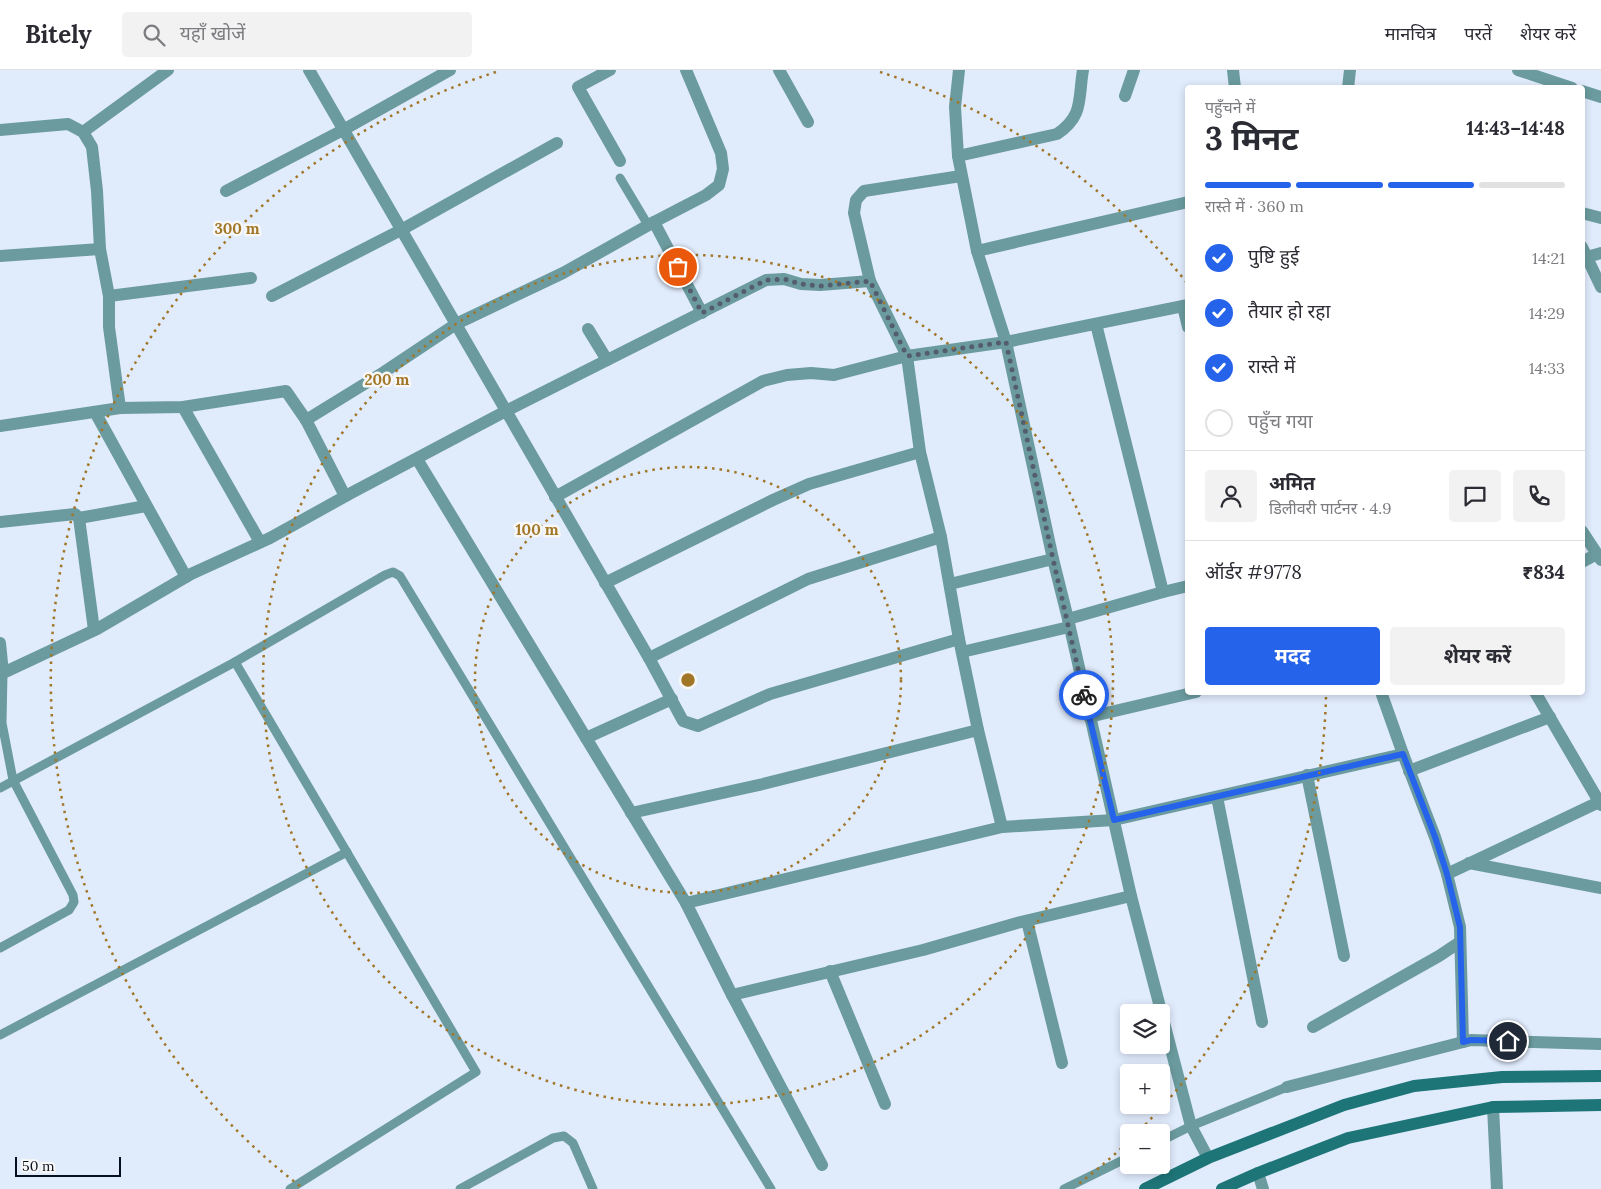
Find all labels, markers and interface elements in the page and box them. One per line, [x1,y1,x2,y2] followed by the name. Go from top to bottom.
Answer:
[122,12,472,57] search box
[25,19,92,50] text: Bitely
[140,21,168,49] icon: search
[180,21,245,45] text: यहाँ खोजें
[1385,22,1436,45] text: मानचित्र
[1464,22,1492,45] text: परतें
[1520,22,1576,45] text: शेयर करें
[1205,97,1255,117] text: पहुँचने में
[1466,116,1565,140] text: 14:43–14:48
[1205,118,1299,159] text: 3 मिनट
[1205,196,1304,216] text: रास्ते में · 360 m
[214,219,260,238] text: 300 m
[1205,244,1233,272] icon: check
[1248,244,1299,268] text: पुष्टि हुई
[657,246,699,288] pin
[1532,248,1565,268] text: 14:21
[664,253,692,281] icon: bag
[1205,299,1233,327] icon: check
[1248,299,1330,323] text: तैयार हो रहा
[1529,303,1565,323] text: 14:29
[1205,354,1233,382] icon: check
[1248,354,1295,378] text: रास्ते में
[1529,358,1565,378] text: 14:33
[365,370,410,389] text: 200 m
[1248,409,1313,433] text: पहुँच गया
[1205,470,1257,522] button: person
[1449,470,1501,522] button: chat
[1513,470,1565,522] button: phone
[1269,471,1315,495] text: अमित
[1269,498,1391,518] text: डिलीवरी पार्टनर · 4.9
[516,520,559,539] text: 100 m
[1205,560,1302,584] text: ऑर्डर #9778
[1522,560,1565,584] text: ₹834
[1205,627,1380,685] button: मदद
[1390,627,1565,685] button: शेयर करें
[1059,670,1109,720] courier
[679,671,697,689] centre of rings
[1070,681,1098,709] icon: bike
[1120,1004,1170,1174] map controls
[1120,1004,1170,1054] button: layers
[1487,1020,1529,1062] pin
[1494,1027,1522,1055] icon: home
[1120,1064,1170,1114] button: +
[1120,1124,1170,1174] button: −
[15,1154,121,1177] scale bar
[22,1157,55,1175] text: 50 m

